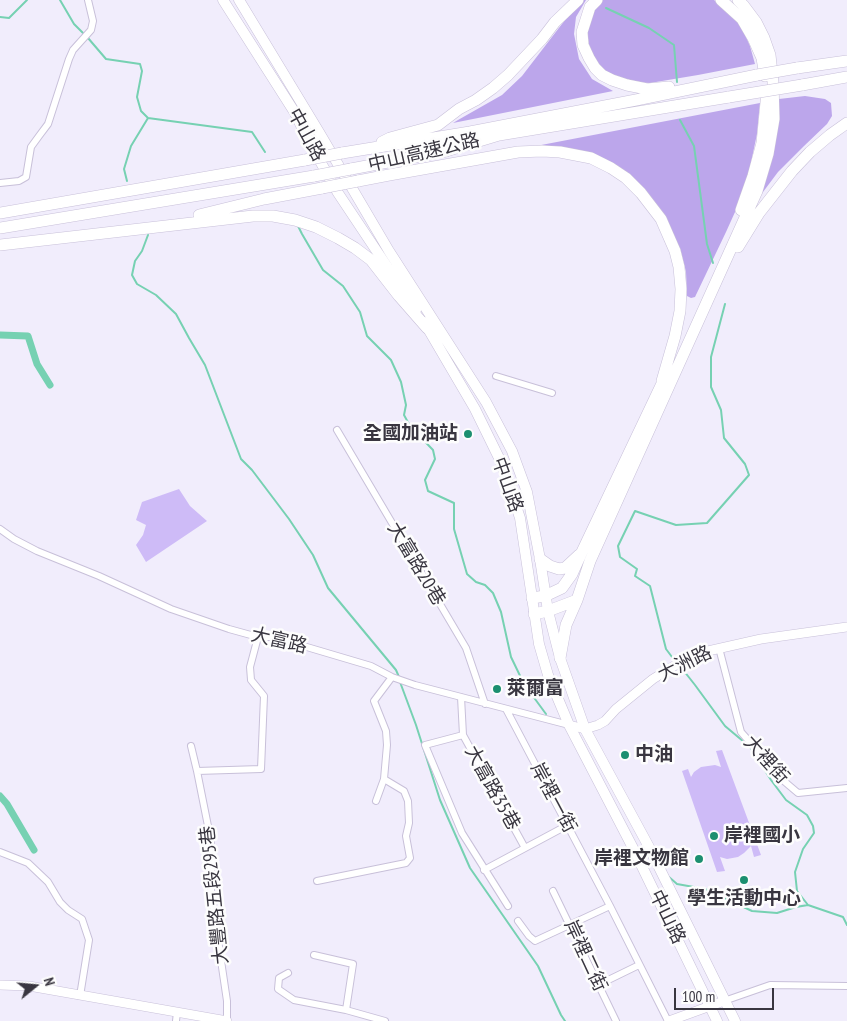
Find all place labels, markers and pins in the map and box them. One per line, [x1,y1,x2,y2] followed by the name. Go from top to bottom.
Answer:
[363,423,458,445] place label: 全國加油站
[462,428,474,440] marker: 全國加油站
[507,678,564,700] place label: 萊爾富
[491,683,503,695] marker: 萊爾富
[635,744,673,766] place label: 中油
[619,749,631,761] marker: 中油
[724,825,800,847] place label: 岸裡國小
[708,830,720,842] marker: 岸裡國小
[594,848,689,870] place label: 岸裡文物館
[693,853,705,865] marker: 岸裡文物館
[738,874,750,886] marker: 學生活動中心
[687,888,801,910] place label: 學生活動中心

